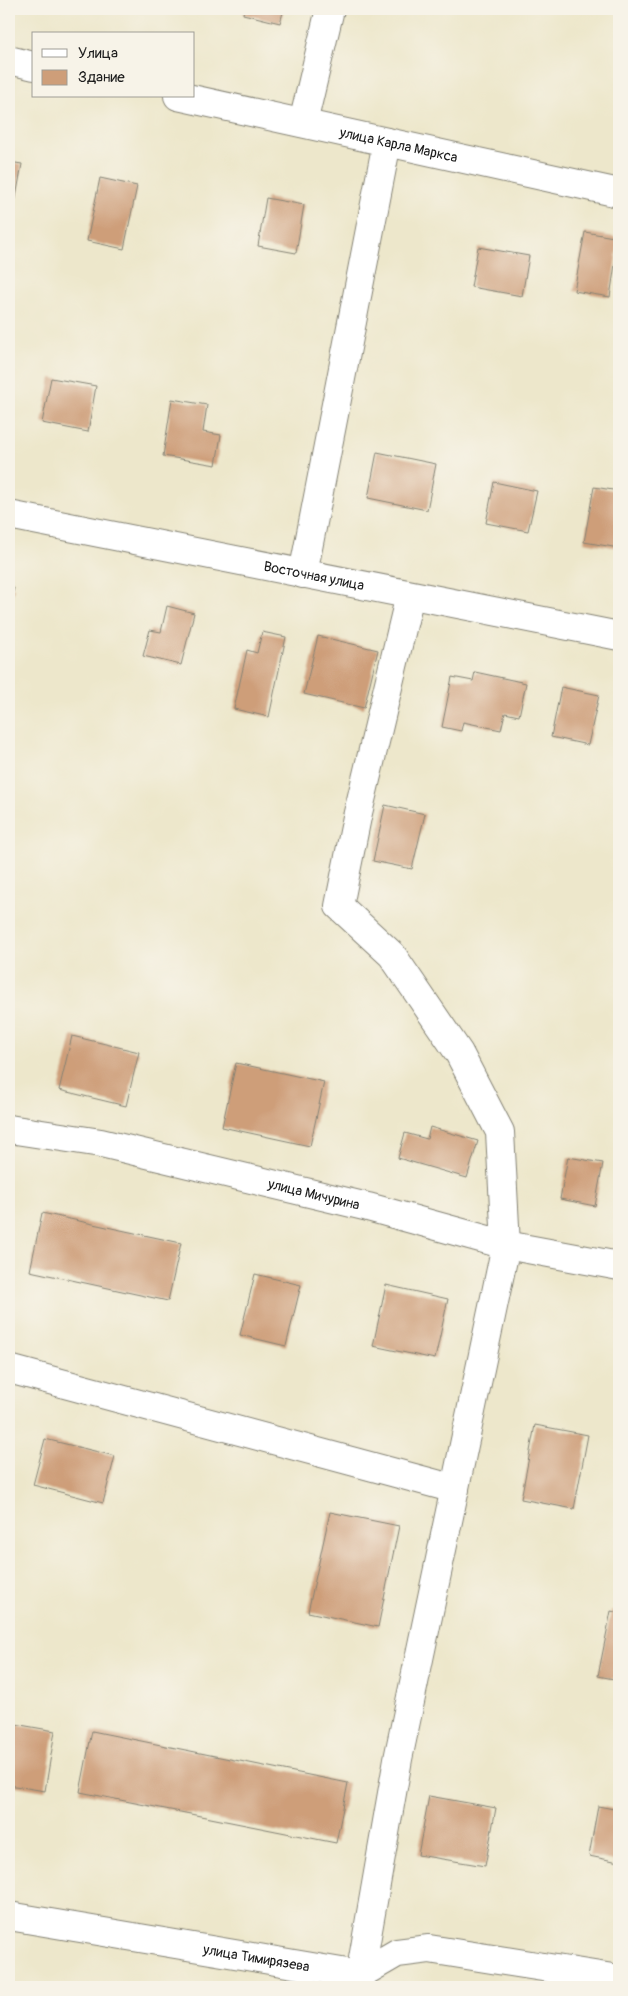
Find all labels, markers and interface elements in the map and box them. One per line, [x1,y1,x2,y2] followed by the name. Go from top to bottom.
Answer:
[32,32,195,98] legend
[78,44,118,63] text: Улица
[78,68,125,87] text: Здание
[337,124,459,166] street label: улица Карла Маркса
[262,558,366,594] street label: Восточная улица
[265,1175,361,1214] street label: улица Мичурина
[201,1941,311,1976] street label: улица Тимирязева

